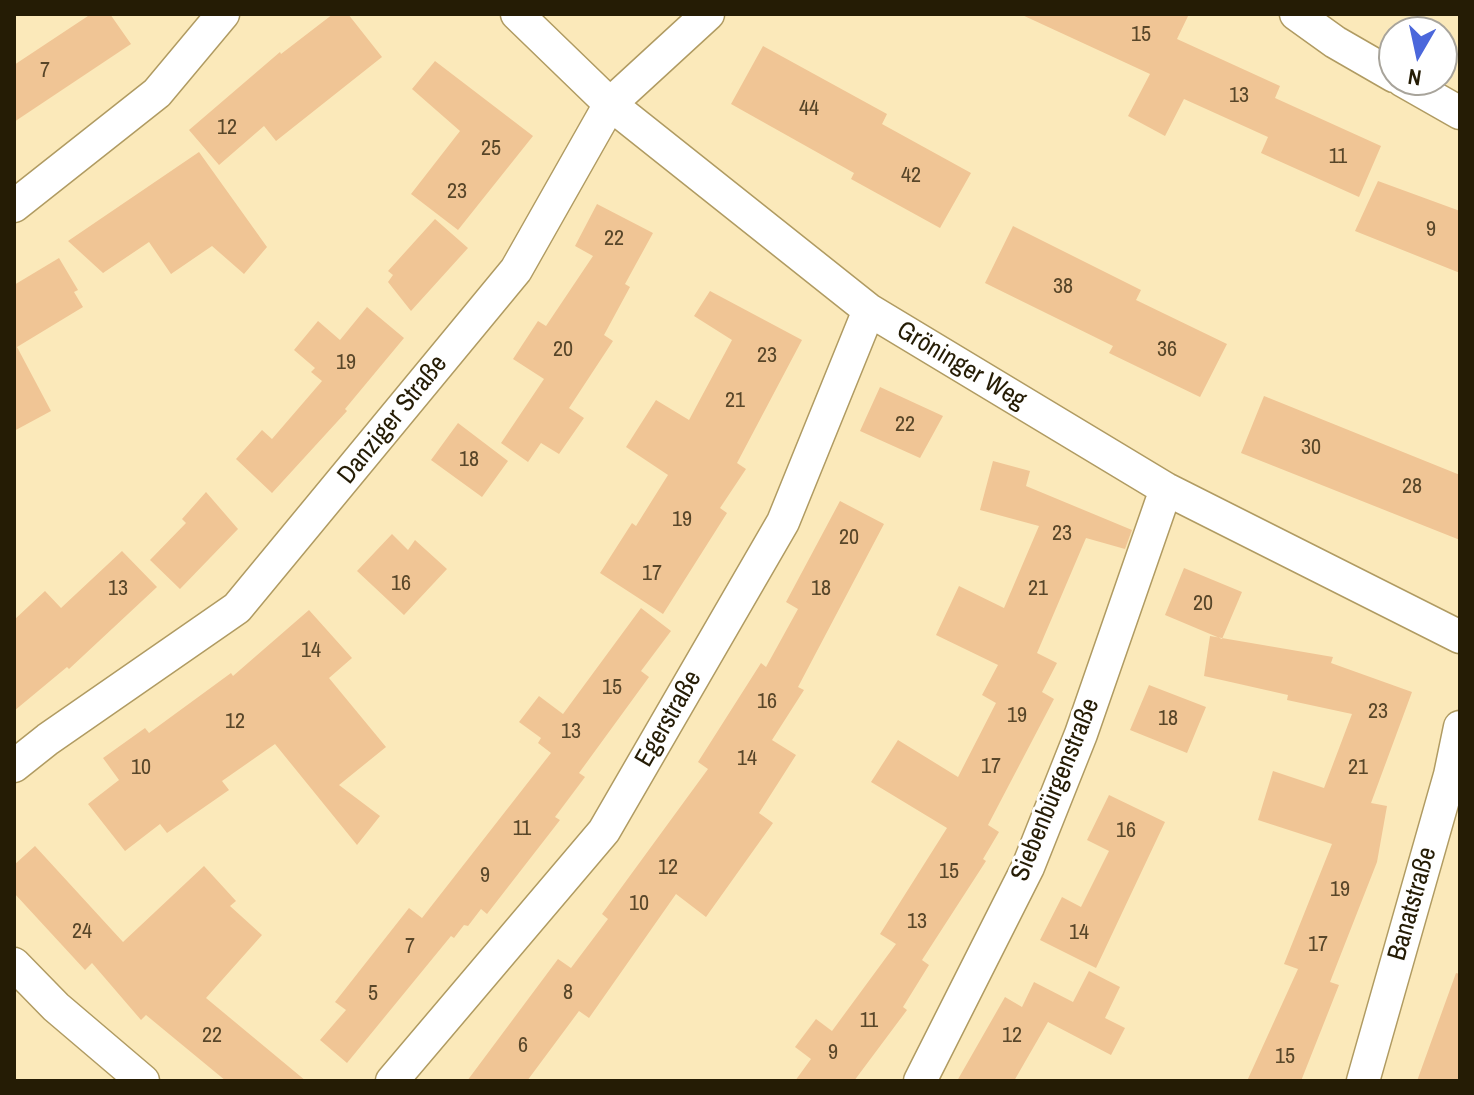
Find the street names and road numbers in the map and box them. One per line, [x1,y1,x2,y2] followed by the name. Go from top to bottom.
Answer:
[891,315,1031,417] street label: Gröninger Weg
[332,349,454,491] street label: Danziger Straße
[629,666,709,772] street label: Egerstraße
[1005,694,1107,886] street label: Siebenbürgenstraße
[1382,844,1444,964] street label: Banatstraße

